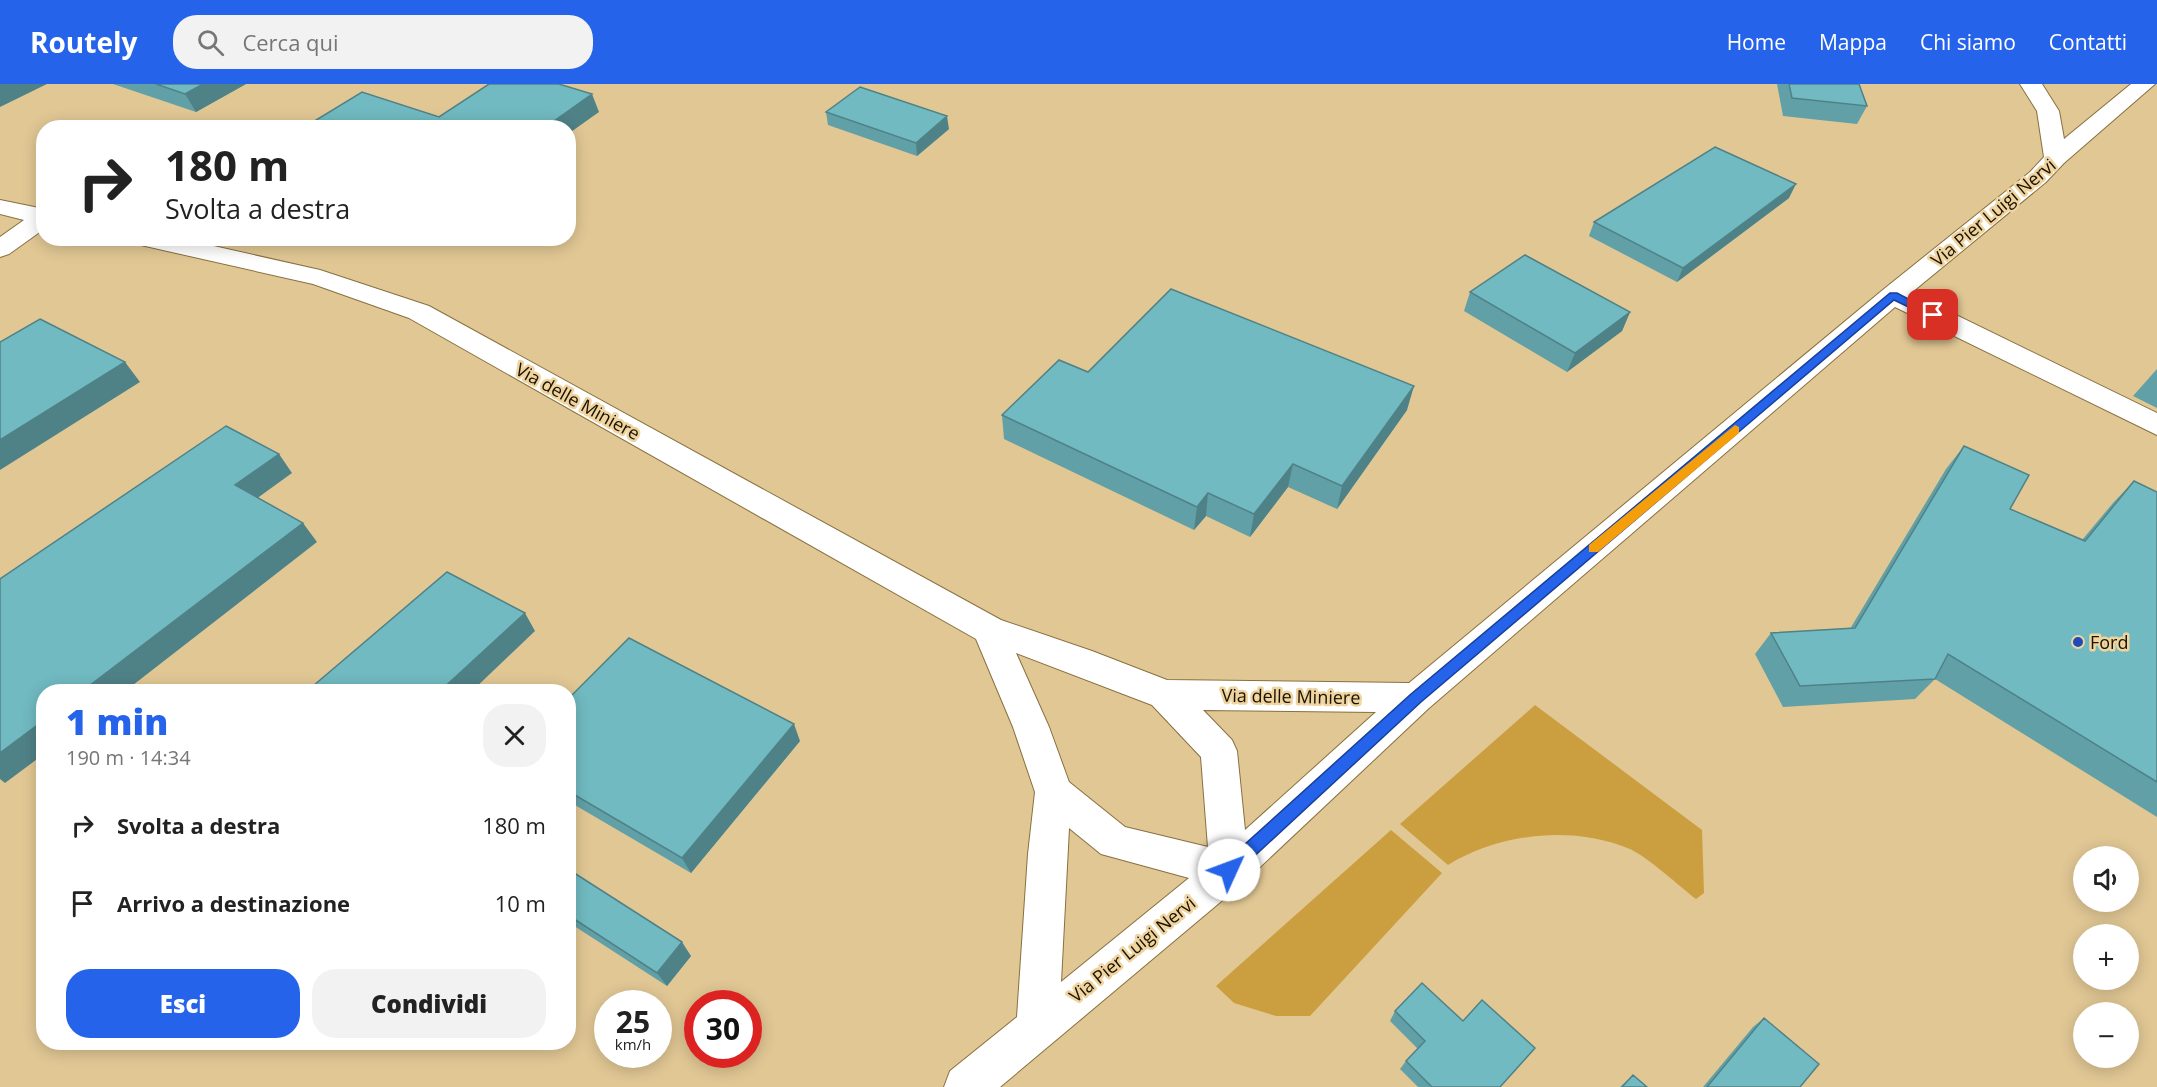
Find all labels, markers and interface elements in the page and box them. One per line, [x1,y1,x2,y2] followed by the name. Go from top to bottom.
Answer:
[173,15,593,69] search box
[30,23,137,61] text: Routely
[194,26,227,59] icon: search
[242,27,339,57] text: Cerca qui
[1727,28,1786,56] text: Home
[1819,28,1887,56] text: Mappa
[1920,28,2016,56] text: Chi siamo
[2049,28,2127,56] text: Contatti
[165,136,289,193] text: 180 m
[66,144,144,222] icon: right
[1926,153,2060,271] street label: Via Pier Luigi Nervi
[165,190,350,227] text: Svolta a destra
[1907,289,1958,340] pin
[1916,298,1949,331] icon: arrive
[511,357,645,445] street label: Via delle Miniere
[2090,630,2129,654] place label: Ford
[2071,635,2085,649] marker: Ford
[1221,683,1361,709] street label: Via delle Miniere
[66,697,168,746] text: 1 min
[483,704,546,767] button: close
[66,744,191,771] text: 190 m · 14:34
[66,809,99,842] icon: right
[117,810,280,840] text: Svolta a destra
[482,810,546,840] text: 180 m
[1197,838,1261,902] position arrow
[2073,846,2139,1068] map controls
[2073,846,2139,912] button: sound
[66,887,99,920] icon: arrive
[117,888,350,918] text: Arrivo a destinazione
[495,888,546,918] text: 10 m
[1064,891,1200,1007] street label: Via Pier Luigi Nervi
[2073,924,2139,990] button: +
[66,969,300,1038] button: Esci
[312,969,546,1038] button: Condividi
[684,990,762,1068] speed limit sign: 30
[616,1001,650,1042] text: 25
[2073,1002,2139,1068] button: −
[615,1034,651,1054] text: km/h

